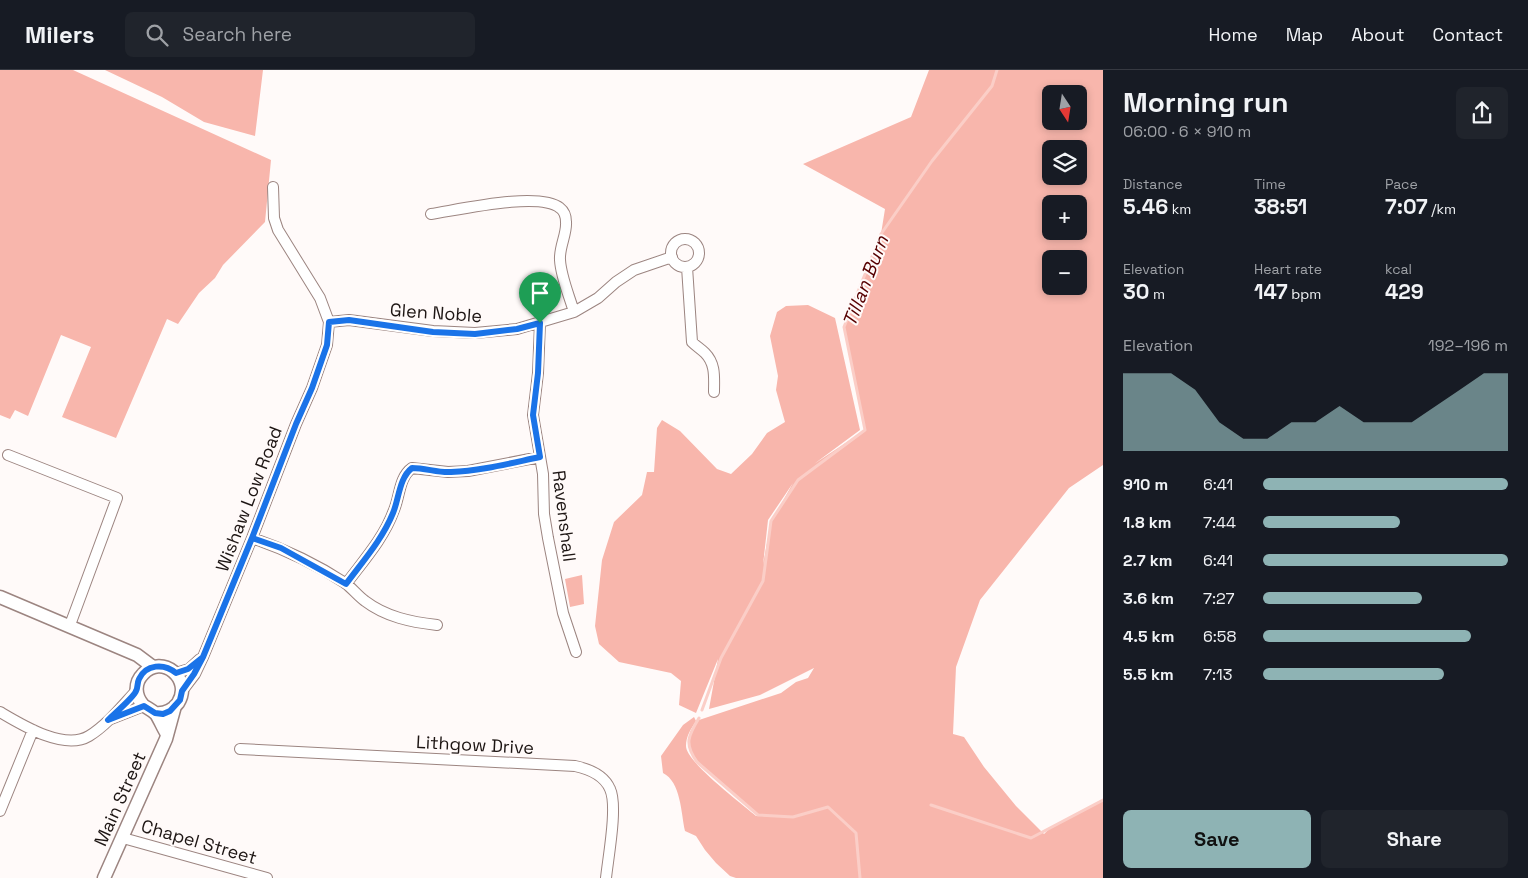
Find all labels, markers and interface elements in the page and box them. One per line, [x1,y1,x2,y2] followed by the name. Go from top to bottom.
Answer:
[125,12,475,57] search box
[25,19,95,50] text: Milers
[143,21,171,49] icon: search
[183,22,292,47] text: Search here
[1209,23,1258,46] text: Home
[1286,23,1323,46] text: Map
[1351,23,1405,46] text: About
[1433,23,1503,46] text: Contact
[1123,84,1288,120] text: Morning run
[1042,85,1088,130] north arrow
[1042,85,1087,295] map controls
[1456,87,1508,139] button: share
[1123,121,1251,142] text: 06:00 · 6 × 910 m
[1042,140,1087,185] button: layers
[1123,175,1183,193] text: Distance
[1254,175,1286,193] text: Time
[1385,175,1418,193] text: Pace
[1123,193,1168,220] text: 5.46
[1254,193,1307,220] text: 38:51
[1385,193,1428,220] text: 7:07
[1042,195,1087,240] button: +
[1168,200,1191,218] text: km
[1428,200,1456,218] text: /km
[837,232,894,330] water label: Tillan Burn
[1042,250,1087,295] button: −
[1123,260,1184,278] text: Elevation
[1254,260,1322,278] text: Heart rate
[1385,260,1412,278] text: kcal
[519,272,561,323] pin
[1123,278,1149,305] text: 30
[1254,278,1288,305] text: 147
[1385,278,1424,305] text: 429
[526,279,554,307] icon: arrive
[1149,285,1165,303] text: m
[1288,285,1321,303] text: bpm
[389,298,483,327] street label: Glen Noble
[1123,335,1193,356] text: Elevation
[1428,335,1508,356] text: 192–196 m
[210,423,287,575] street label: Wishaw Low Road
[547,469,582,563] street label: Ravenshall
[1123,474,1168,495] text: 910 m
[1203,474,1233,495] text: 6:41
[1123,512,1171,533] text: 1.8 km
[1203,512,1236,533] text: 7:44
[1123,550,1172,571] text: 2.7 km
[1203,550,1233,571] text: 6:41
[1123,588,1174,609] text: 3.6 km
[1203,588,1235,609] text: 7:27
[1123,626,1174,647] text: 4.5 km
[1203,626,1236,647] text: 6:58
[1123,664,1174,685] text: 5.5 km
[1203,664,1232,685] text: 7:13
[415,730,535,759] street label: Lithgow Drive
[88,748,151,850] street label: Main Street
[1123,810,1311,868] button: Save
[1321,810,1508,868] button: Share
[139,814,260,869] street label: Chapel Street

